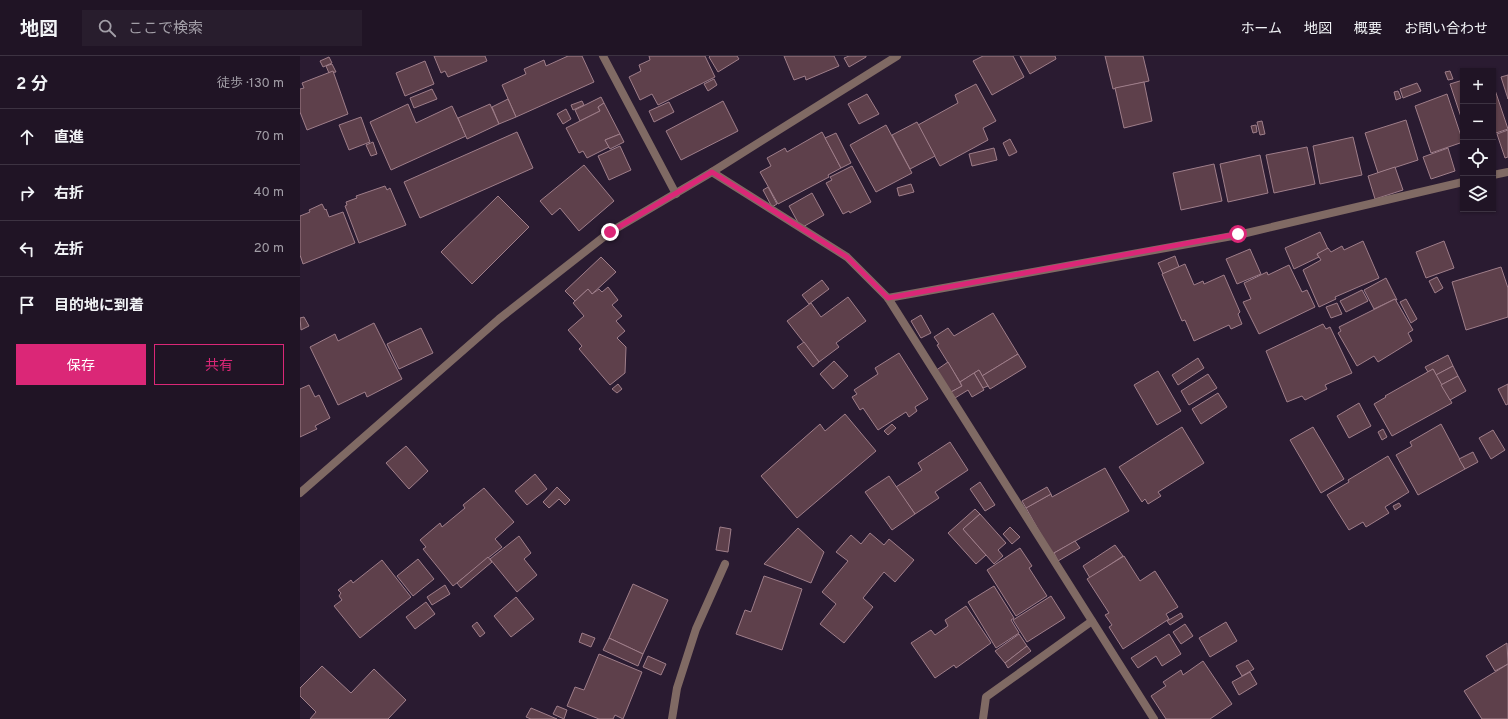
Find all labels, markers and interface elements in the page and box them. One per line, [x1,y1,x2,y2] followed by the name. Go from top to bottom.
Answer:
[82,10,362,46] search box
[96,17,118,39] icon: search
[20,18,58,42] text: 地図
[128,20,203,39] text: ここで検索
[1240,21,1282,38] text: ホーム
[1304,21,1332,38] text: 地図
[1354,21,1382,38] text: 概要
[1404,21,1488,38] text: お問い合わせ
[1460,68,1496,212] map controls
[1460,68,1496,104] button: +
[16,74,48,96] text: 2 分
[217,76,284,92] text: 徒歩 · 130 m
[1460,104,1496,140] button: −
[16,126,38,148] icon: ahead
[54,129,84,148] text: 直進
[255,129,284,145] text: 70 m
[1460,140,1496,176] button: locate
[1460,176,1496,212] button: layers
[16,182,38,204] icon: right
[54,185,84,204] text: 右折
[254,185,284,201] text: 40 m
[601,223,619,241] route end
[1229,225,1247,243] route start
[16,238,38,260] icon: left
[54,241,84,260] text: 左折
[254,241,284,257] text: 20 m
[16,294,38,316] icon: arrive
[54,297,144,316] text: 目的地に到着
[16,344,146,385] button: 保存
[154,344,284,385] button: 共有

